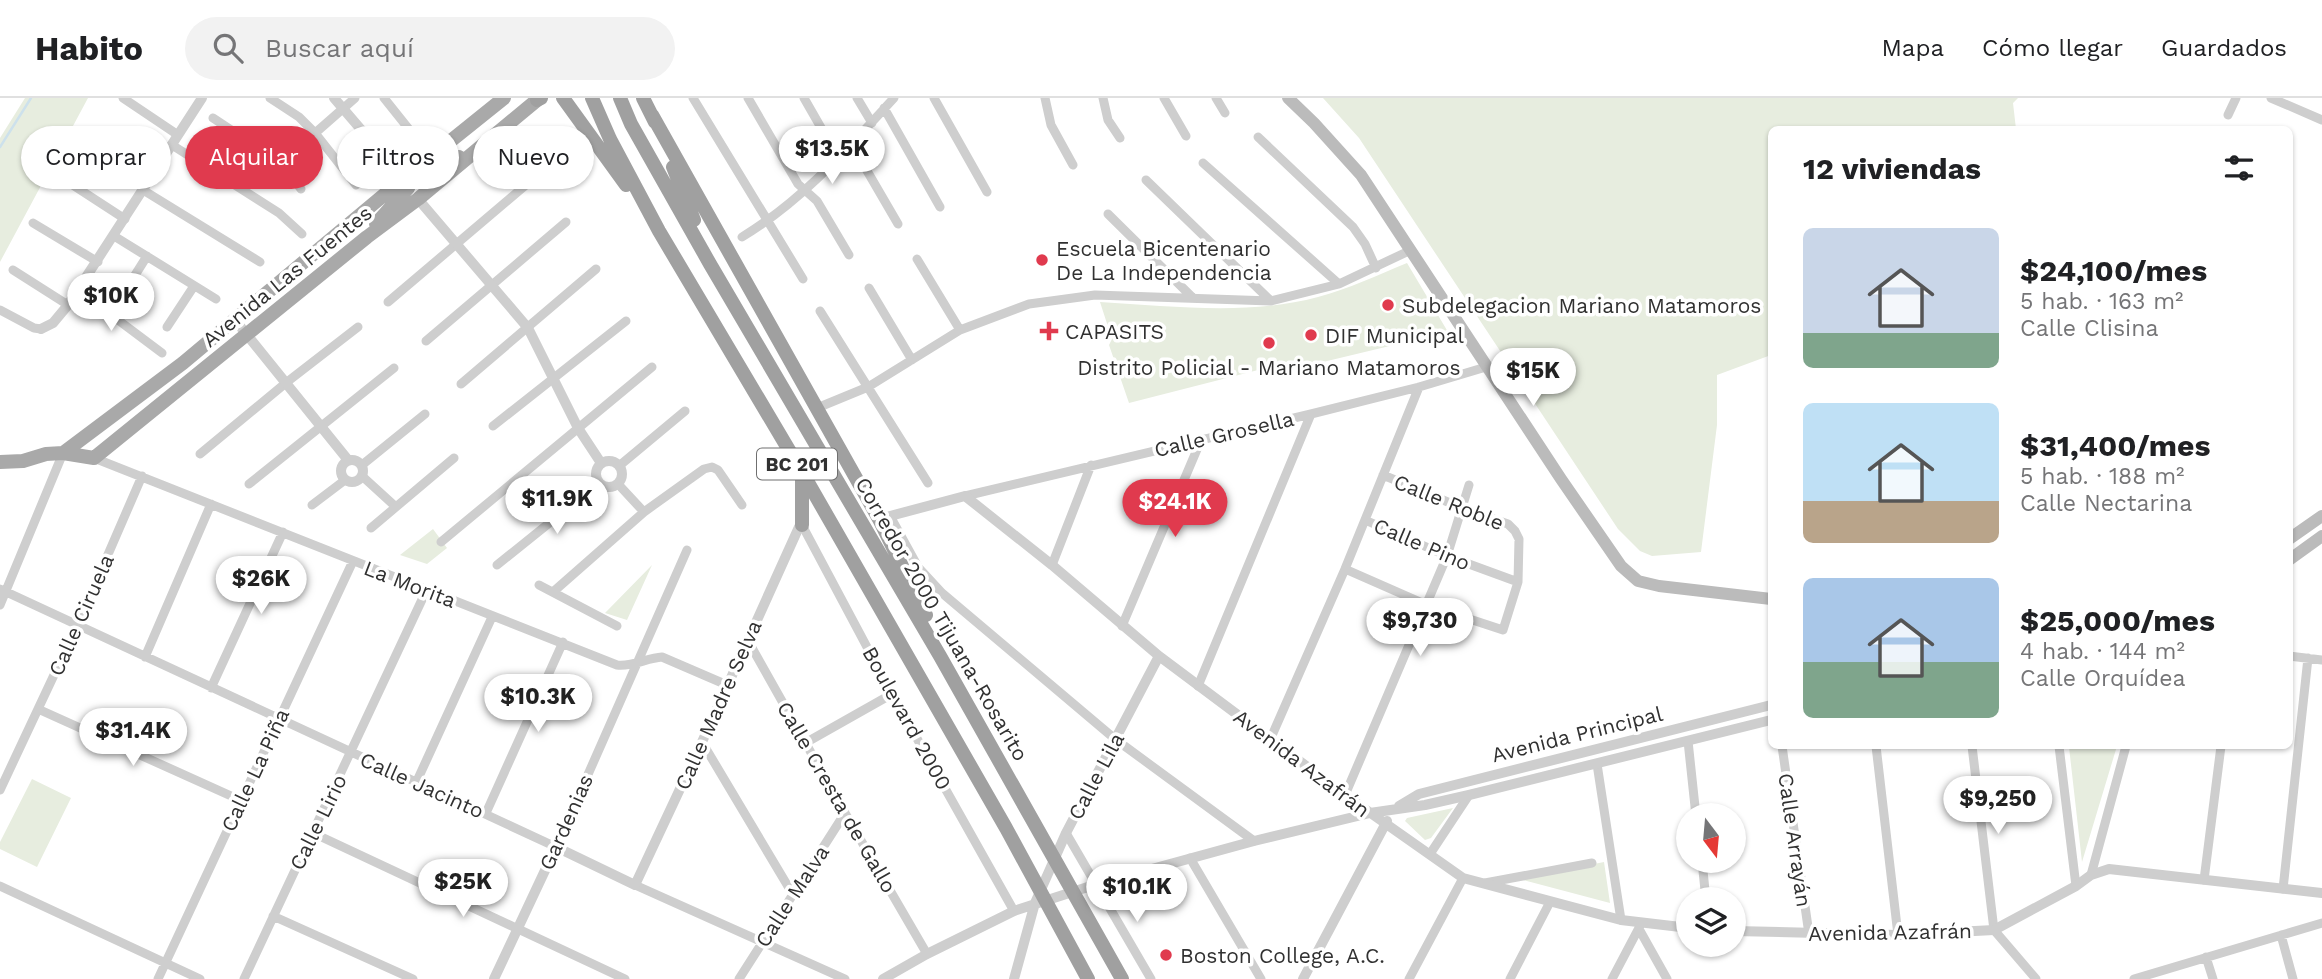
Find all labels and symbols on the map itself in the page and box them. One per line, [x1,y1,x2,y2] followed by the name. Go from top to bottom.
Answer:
[775,126,889,186] pin: $13.5K
[197,200,377,352] street label: Avenida Las Fuentes
[1056,236,1272,285] place label: Escuela Bicentenario De La Independencia
[1034,252,1050,268] marker: Escuela Bicentenario De La Independencia
[70,274,152,333] pin: $10K
[1402,293,1761,318] place label: Subdelegacion Mariano Matamoros
[1380,297,1396,313] marker: Subdelegacion Mariano Matamoros
[1065,319,1164,344] place label: CAPASITS
[1039,321,1059,341] marker: CAPASITS
[1325,323,1465,348] place label: DIF Municipal
[1303,327,1319,343] marker: DIF Municipal
[1261,335,1277,351] marker: Distrito Policial - Mariano Matamoros
[1492,348,1574,408] pin: $15K
[1077,355,1461,380] place label: Distrito Policial - Mariano Matamoros
[1152,406,1296,462] street label: Calle Grosella
[757,448,837,480] road number: BC 201
[1390,469,1508,535] street label: Calle Roble
[850,473,1034,765] street label: Corredor 2000 Tijuana-Rosarito
[500,476,614,536] pin: $11.9K
[1118,480,1232,539] pin: $24.1K
[1370,512,1474,576] street label: Calle Pino
[43,550,119,680] street label: Calle Ciruela
[361,555,460,613] street label: La Morita
[220,556,302,616] pin: $26K
[1363,598,1477,658] pin: $9,730
[669,616,767,794] street label: Calle Madre Selva
[857,642,957,794] street label: Boulevard 2000
[481,674,595,734] pin: $10.3K
[772,697,902,897] street label: Calle Cresta de Gallo
[1489,701,1666,767] street label: Avenida Principal
[216,704,294,835] street label: Calle La Piña
[1229,704,1375,822] street label: Avenida Azafrán
[76,708,190,768] pin: $31.4K
[1063,728,1129,824] street label: Calle Lila
[356,747,488,823] street label: Calle Jacinto
[284,770,352,874] street label: Calle Lirio
[534,770,598,874] street label: Gardenias
[1773,771,1817,909] street label: Calle Arrayán
[1941,776,2055,836] pin: $9,250
[1676,803,1746,873] north arrow
[750,840,834,952] street label: Calle Malva
[422,860,504,919] pin: $25K
[1080,864,1194,924] pin: $10.1K
[1808,918,1972,946] street label: Avenida Azafrán
[1180,943,1385,968] place label: Boston College, A.C.
[1158,947,1174,963] marker: Boston College, A.C.

